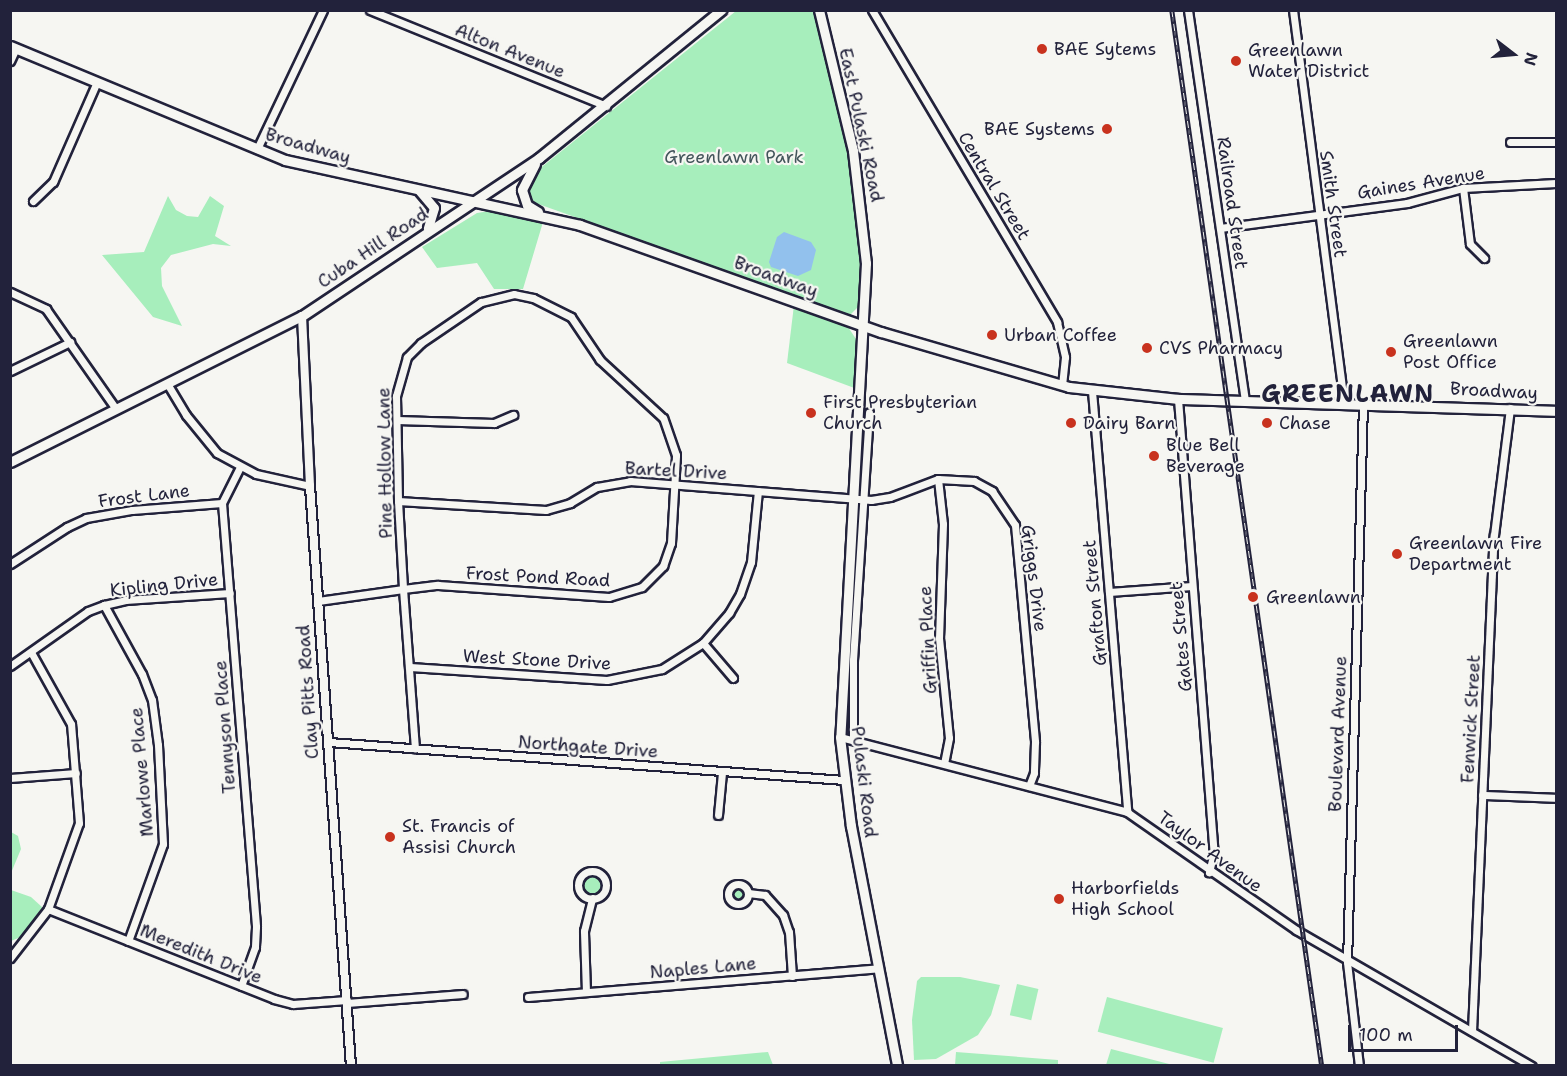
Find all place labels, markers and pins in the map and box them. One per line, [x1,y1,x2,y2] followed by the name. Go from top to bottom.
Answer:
[1054,38,1156,60] place label: BAE Sytems
[1248,40,1369,82] place label: Greenlawn Water District
[1035,42,1049,56] marker: BAE Sytems
[1229,54,1243,68] marker: Greenlawn Water District
[984,118,1095,140] place label: BAE Systems
[1100,122,1114,136] marker: BAE Systems
[1004,324,1117,346] place label: Urban Coffee
[985,328,999,342] marker: Urban Coffee
[1403,331,1498,374] place label: Greenlawn Post Office
[1159,337,1283,359] place label: CVS Pharmacy
[1140,341,1154,355] marker: CVS Pharmacy
[1384,345,1398,359] marker: Greenlawn Post Office
[823,392,977,434] place label: First Presbyterian Church
[804,406,818,420] marker: First Presbyterian Church
[1083,412,1175,434] place label: Dairy Barn
[1279,412,1331,434] place label: Chase
[1064,416,1078,430] marker: Dairy Barn
[1260,416,1274,430] marker: Chase
[1166,435,1245,478] place label: Blue Bell Beverage
[1147,449,1161,463] marker: Blue Bell Beverage
[1409,533,1542,576] place label: Greenlawn Fire Department
[1390,547,1404,561] marker: Greenlawn Fire Department
[1266,586,1361,608] place label: Greenlawn
[1244,588,1262,606] marker: Greenlawn
[402,816,516,858] place label: St. Francis of Assisi Church
[383,830,397,844] marker: St. Francis of Assisi Church
[1071,878,1179,920] place label: Harborfields High School
[1052,892,1066,906] marker: Harborfields High School

